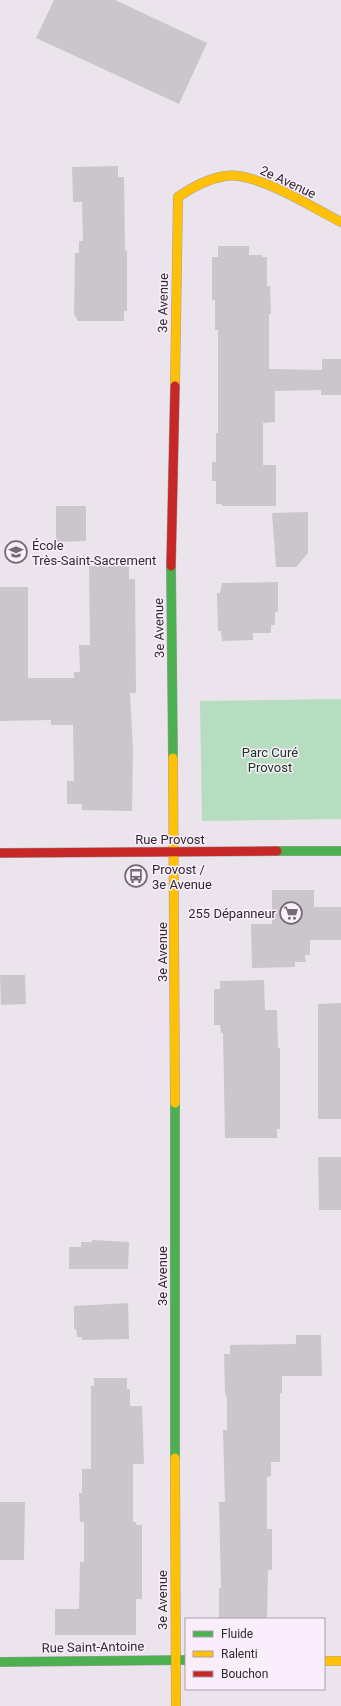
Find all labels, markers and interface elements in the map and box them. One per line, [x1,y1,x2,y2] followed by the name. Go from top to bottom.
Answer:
[258,163,318,202] street label: 2e Avenue
[155,273,171,333] street label: 3e Avenue
[32,538,156,568] place label: École Très-Saint-Sacrement
[3,539,29,565] school or university icon: École Très-Saint-Sacrement
[151,598,167,658] street label: 3e Avenue
[242,745,298,775] park label: Parc Curé Provost
[135,832,205,847] street label: Rue Provost
[152,862,212,892] place label: Provost / 3e Avenue
[123,863,149,889] bus stop icon: Provost / 3e Avenue
[278,900,304,926] supermarket icon: 255 Dépanneur
[188,906,277,921] place label: 255 Dépanneur
[155,922,170,982] street label: 3e Avenue
[155,1246,170,1306] street label: 3e Avenue
[155,1570,170,1630] street label: 3e Avenue
[185,1618,325,1690] legend
[221,1627,253,1641] text: Fluide
[42,1639,145,1655] street label: Rue Saint-Antoine
[221,1647,258,1661] text: Ralenti
[221,1667,268,1681] text: Bouchon

